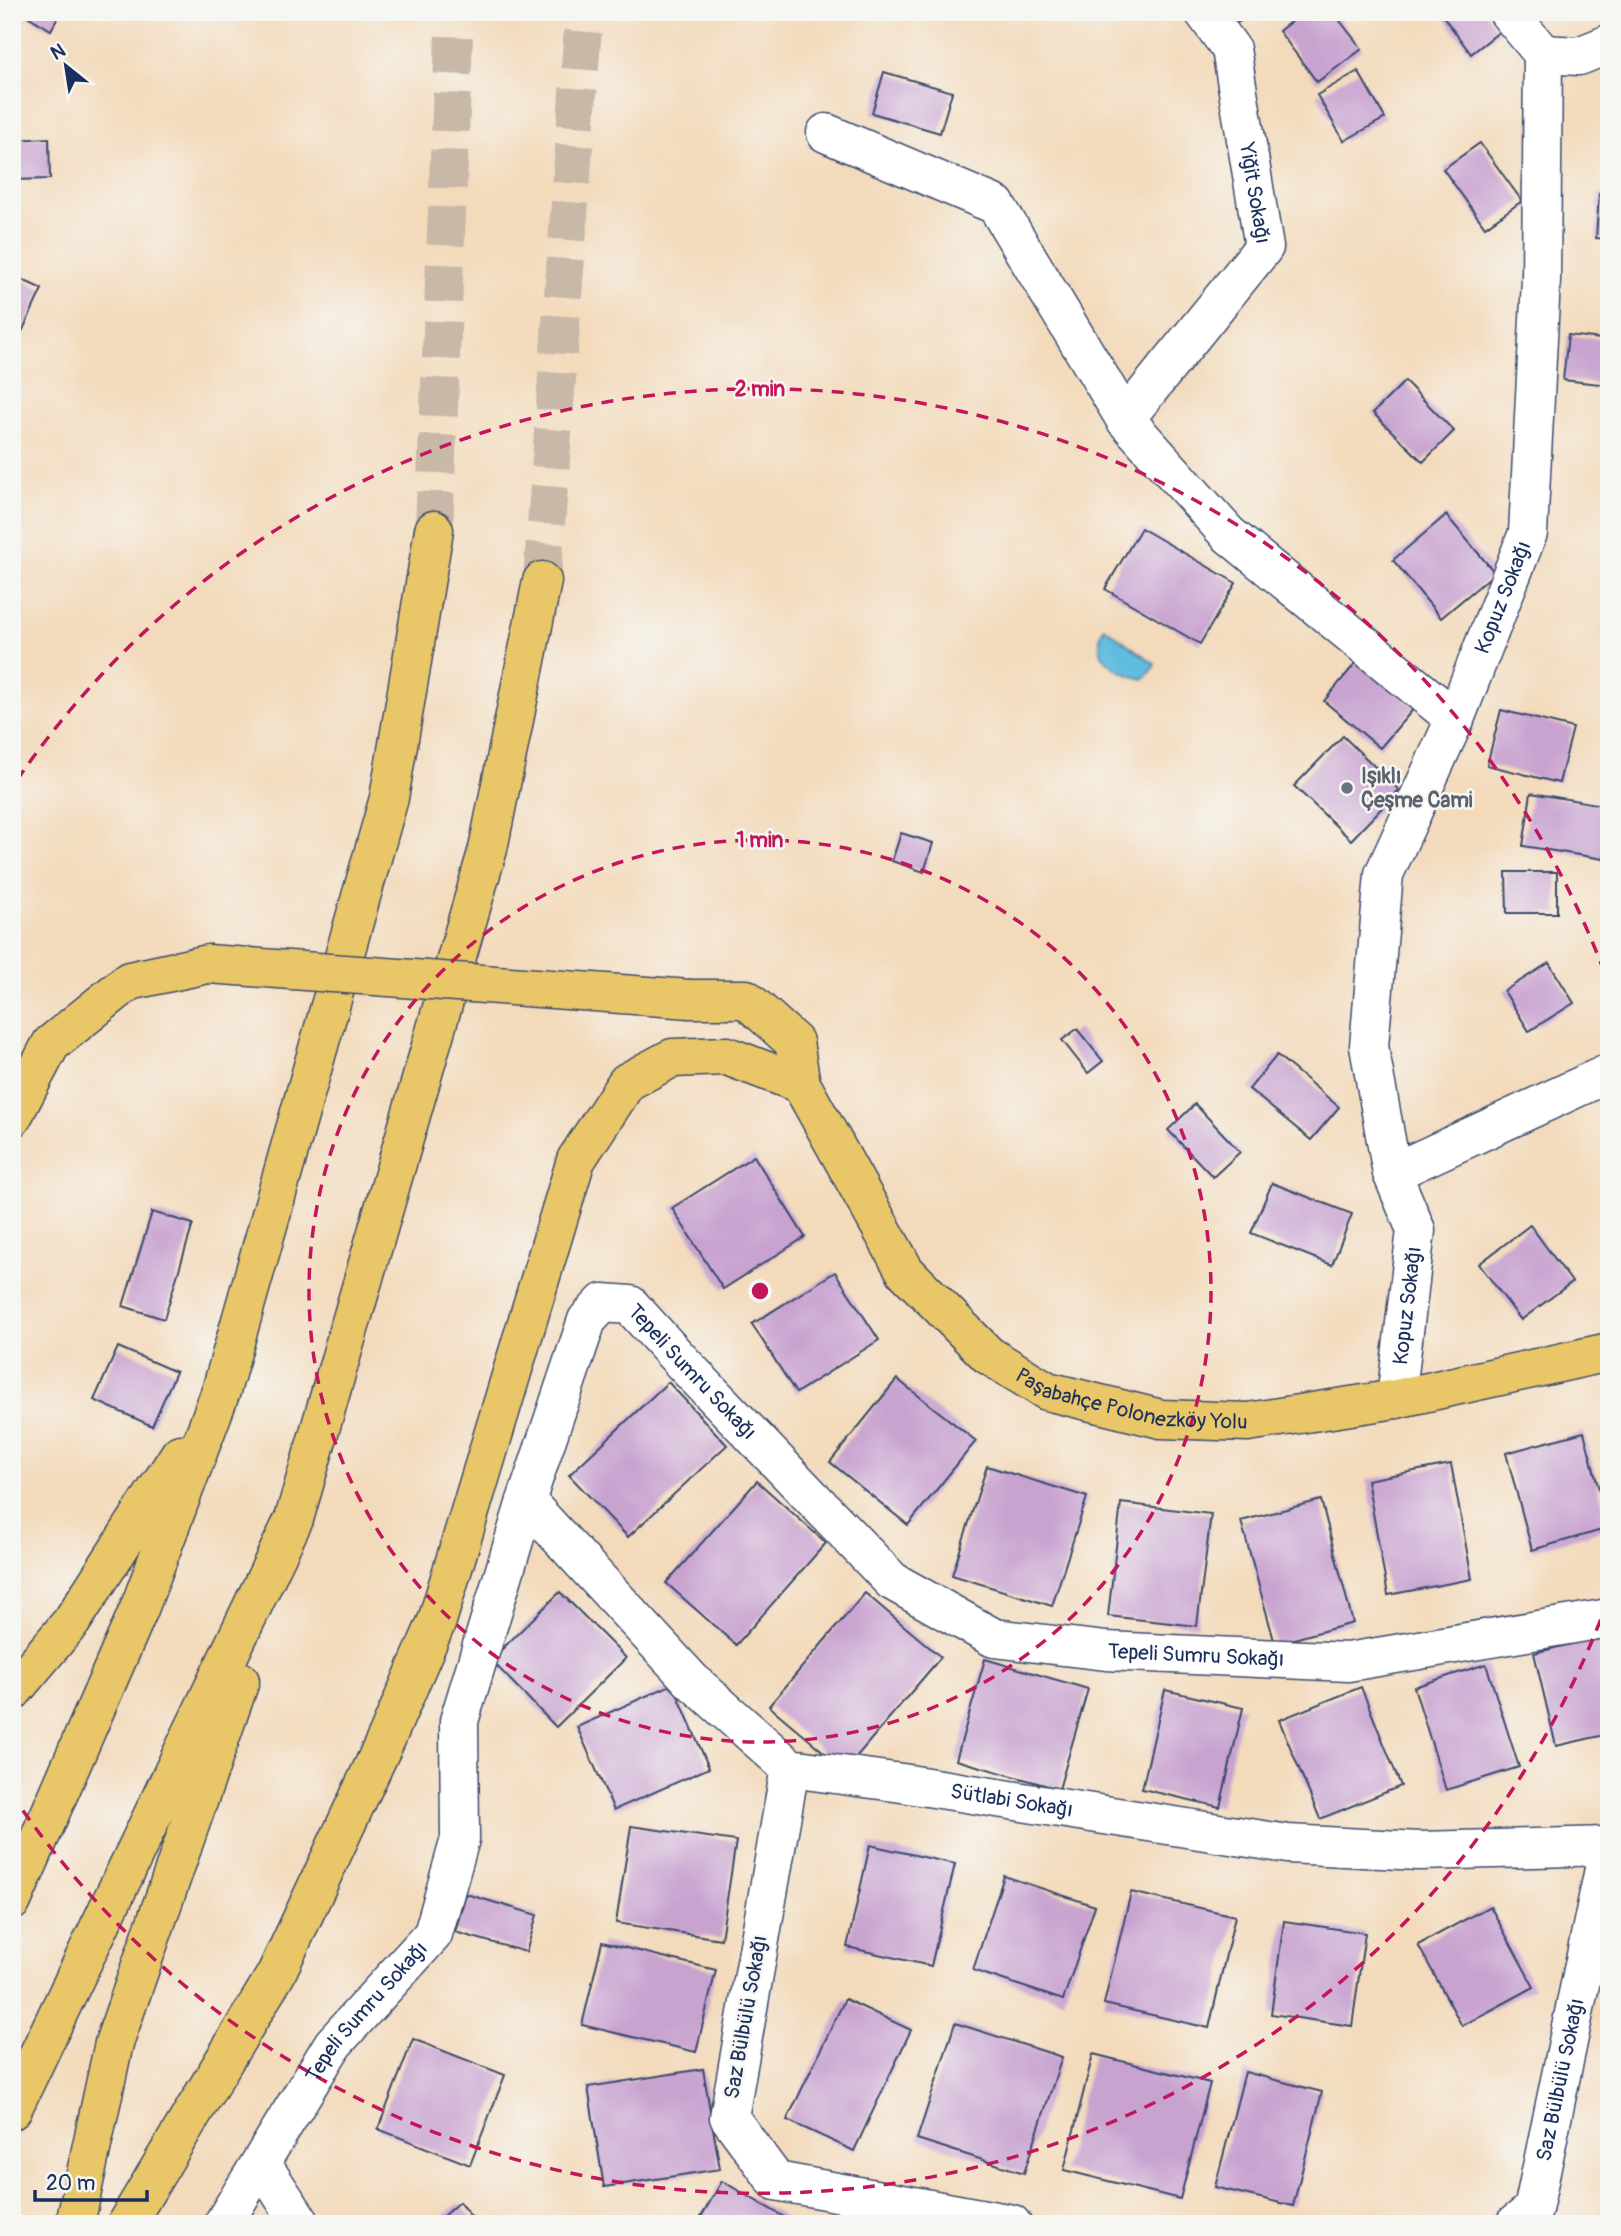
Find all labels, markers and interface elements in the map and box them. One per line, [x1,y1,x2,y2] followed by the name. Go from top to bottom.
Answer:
[32,32,102,102] north arrow
[46,38,70,66] text: N
[1233,140,1277,246] street label: Yiğit Sokağı
[735,376,785,403] text: 2 min
[1468,537,1537,658] street label: Kopuz Sokağı
[1361,763,1473,814] place label: Işıklı Çeşme Cami
[1339,780,1355,796] marker: Işıklı Çeşme Cami
[737,827,784,854] text: 1 min
[1387,1245,1427,1366] street label: Kopuz Sokağı
[748,1279,772,1303] centre of rings
[622,1298,763,1445] street label: Tepeli Sumru Sokağı
[1011,1362,1248,1435] street label: Paşabahçe Polonezköy Yolu
[1107,1638,1285,1673] street label: Tepeli Sumru Sokağı
[949,1777,1075,1823] street label: Sütlabi Sokağı
[718,1933,774,2101] street label: Saz Bülbülü Sokağı
[299,1936,433,2087] street label: Tepeli Sumru Sokağı
[1530,1996,1590,2163] street label: Saz Bülbülü Sokağı
[35,2159,147,2203] scale bar
[46,2170,95,2197] text: 20 m

